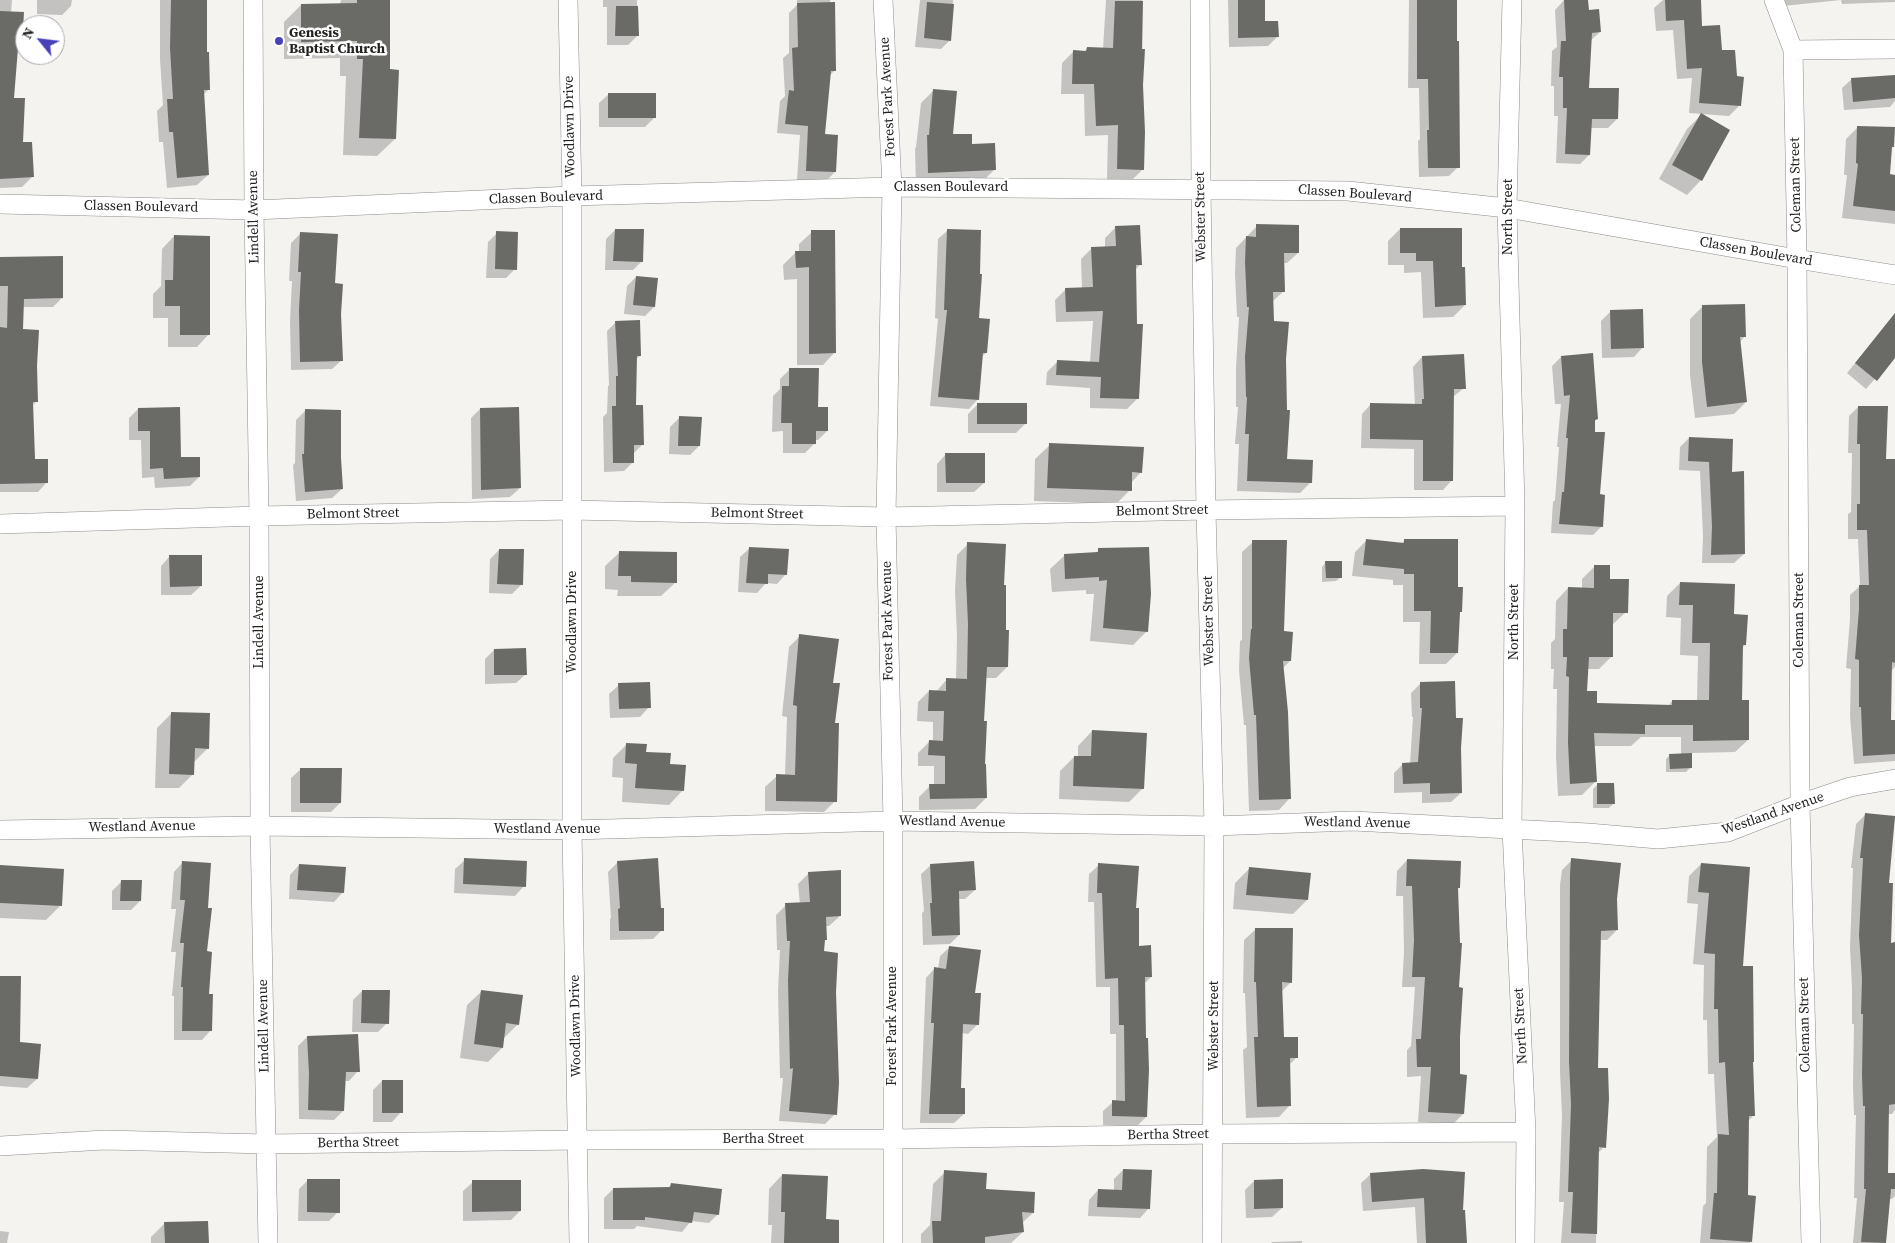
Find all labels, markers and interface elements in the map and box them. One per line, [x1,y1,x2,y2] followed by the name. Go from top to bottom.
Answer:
[15,15,65,65] north arrow
[17,24,39,43] text: N
[289,25,385,58] place label: Genesis Baptist Church
[273,35,285,47] marker: Genesis Baptist Church
[876,37,900,157] street label: Forest Park Avenue
[561,75,579,179] street label: Woodlawn Drive
[1787,137,1805,233] street label: Coleman Street
[245,170,263,264] street label: Lindell Avenue
[1192,172,1210,262] street label: Webster Street
[894,179,1008,195] street label: Classen Boulevard
[1500,179,1516,255] street label: North Street
[1297,182,1413,206] street label: Classen Boulevard
[489,188,603,208] street label: Classen Boulevard
[84,198,198,216] street label: Classen Boulevard
[1698,234,1814,270] street label: Classen Boulevard
[1116,502,1208,520] street label: Belmont Street
[307,505,399,523] street label: Belmont Street
[711,505,803,523] street label: Belmont Street
[879,561,897,681] street label: Forest Park Avenue
[564,571,580,673] street label: Woodlawn Drive
[1791,572,1807,668] street label: Coleman Street
[251,575,267,669] street label: Lindell Avenue
[1200,576,1218,666] street label: Webster Street
[1506,584,1522,660] street label: North Street
[1720,789,1826,839] street label: Westland Avenue
[898,813,1006,831] street label: Westland Avenue
[1303,814,1411,832] street label: Westland Avenue
[88,818,196,836] street label: Westland Avenue
[494,821,600,837] street label: Westland Avenue
[884,966,900,1086] street label: Forest Park Avenue
[567,974,585,1078] street label: Woodlawn Drive
[1796,977,1814,1073] street label: Coleman Street
[255,979,273,1073] street label: Lindell Avenue
[1206,981,1222,1071] street label: Webster Street
[1511,987,1531,1065] street label: North Street
[1127,1126,1209,1144] street label: Bertha Street
[722,1131,804,1147] street label: Bertha Street
[317,1134,399,1152] street label: Bertha Street

